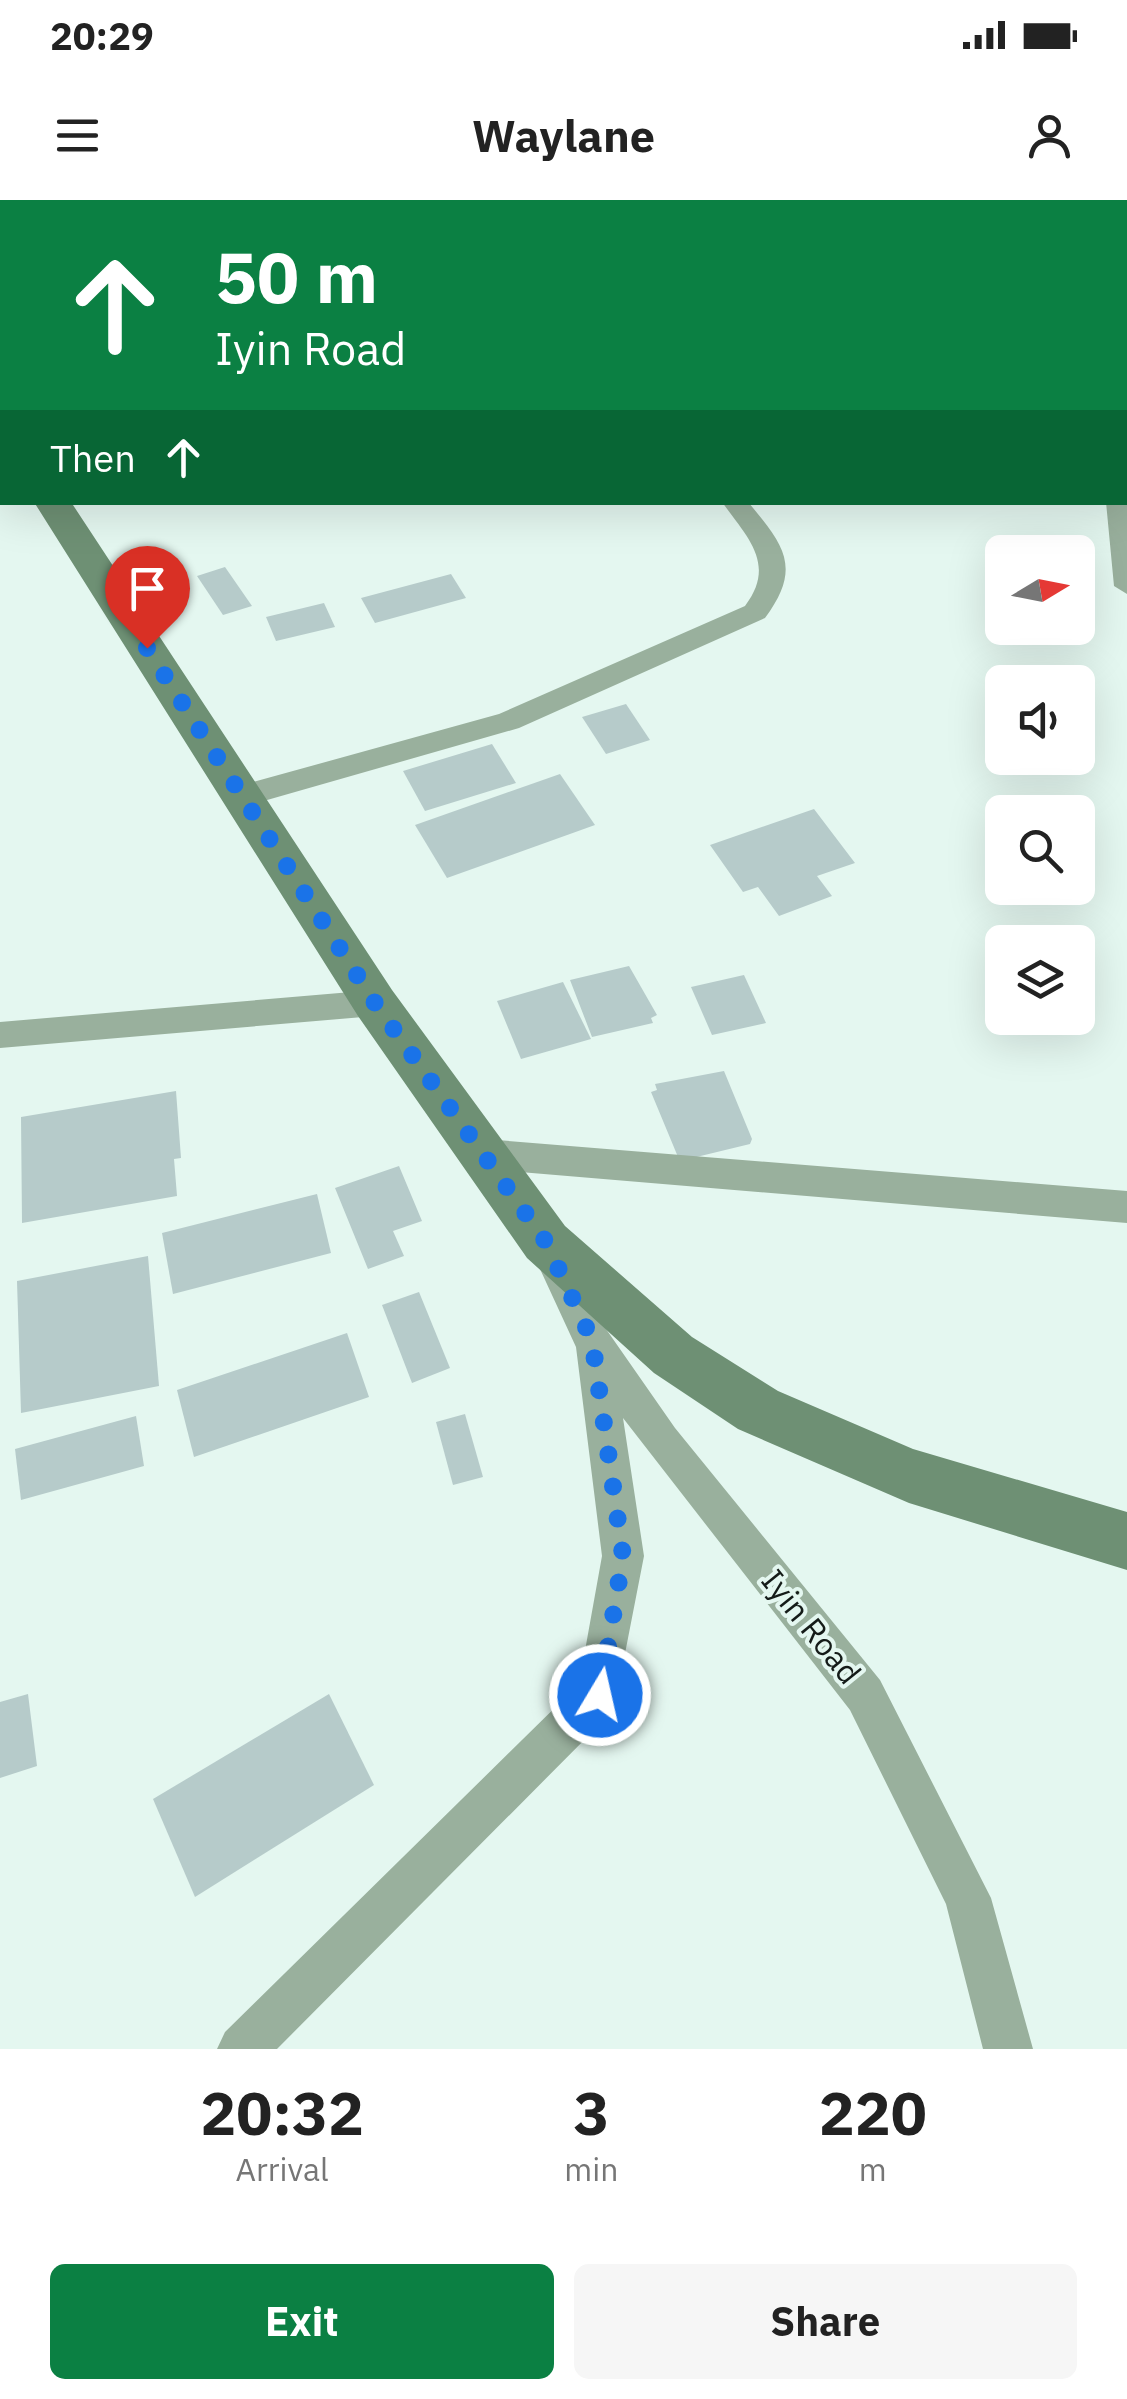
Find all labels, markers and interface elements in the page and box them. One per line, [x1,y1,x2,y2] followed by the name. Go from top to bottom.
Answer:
[50,11,154,60] text: 20:29
[472,106,655,164] text: Waylane
[50,108,105,163] icon: menu
[1022,108,1077,163] icon: person
[215,231,378,322] text: 50 m
[50,240,180,370] icon: ahead
[215,319,406,377] text: Iyin Road
[156,430,211,485] icon: ahead
[50,433,136,482] text: Then
[985,535,1095,645] north arrow
[985,535,1095,1035] map controls
[105,546,190,649] pin
[120,561,175,616] icon: arrive
[985,665,1095,775] button: sound
[985,795,1095,905] button: search
[985,925,1095,1035] button: layers
[753,1560,871,1692] street label: Iyin Road
[548,1643,652,1747] position arrow
[200,2073,364,2152] text: 20:32
[573,2073,609,2152] text: 3
[819,2073,927,2152] text: 220
[236,2148,329,2190] text: Arrival
[564,2148,618,2190] text: min
[859,2148,887,2190] text: m
[50,2264,554,2379] button: Exit
[574,2264,1077,2379] button: Share

